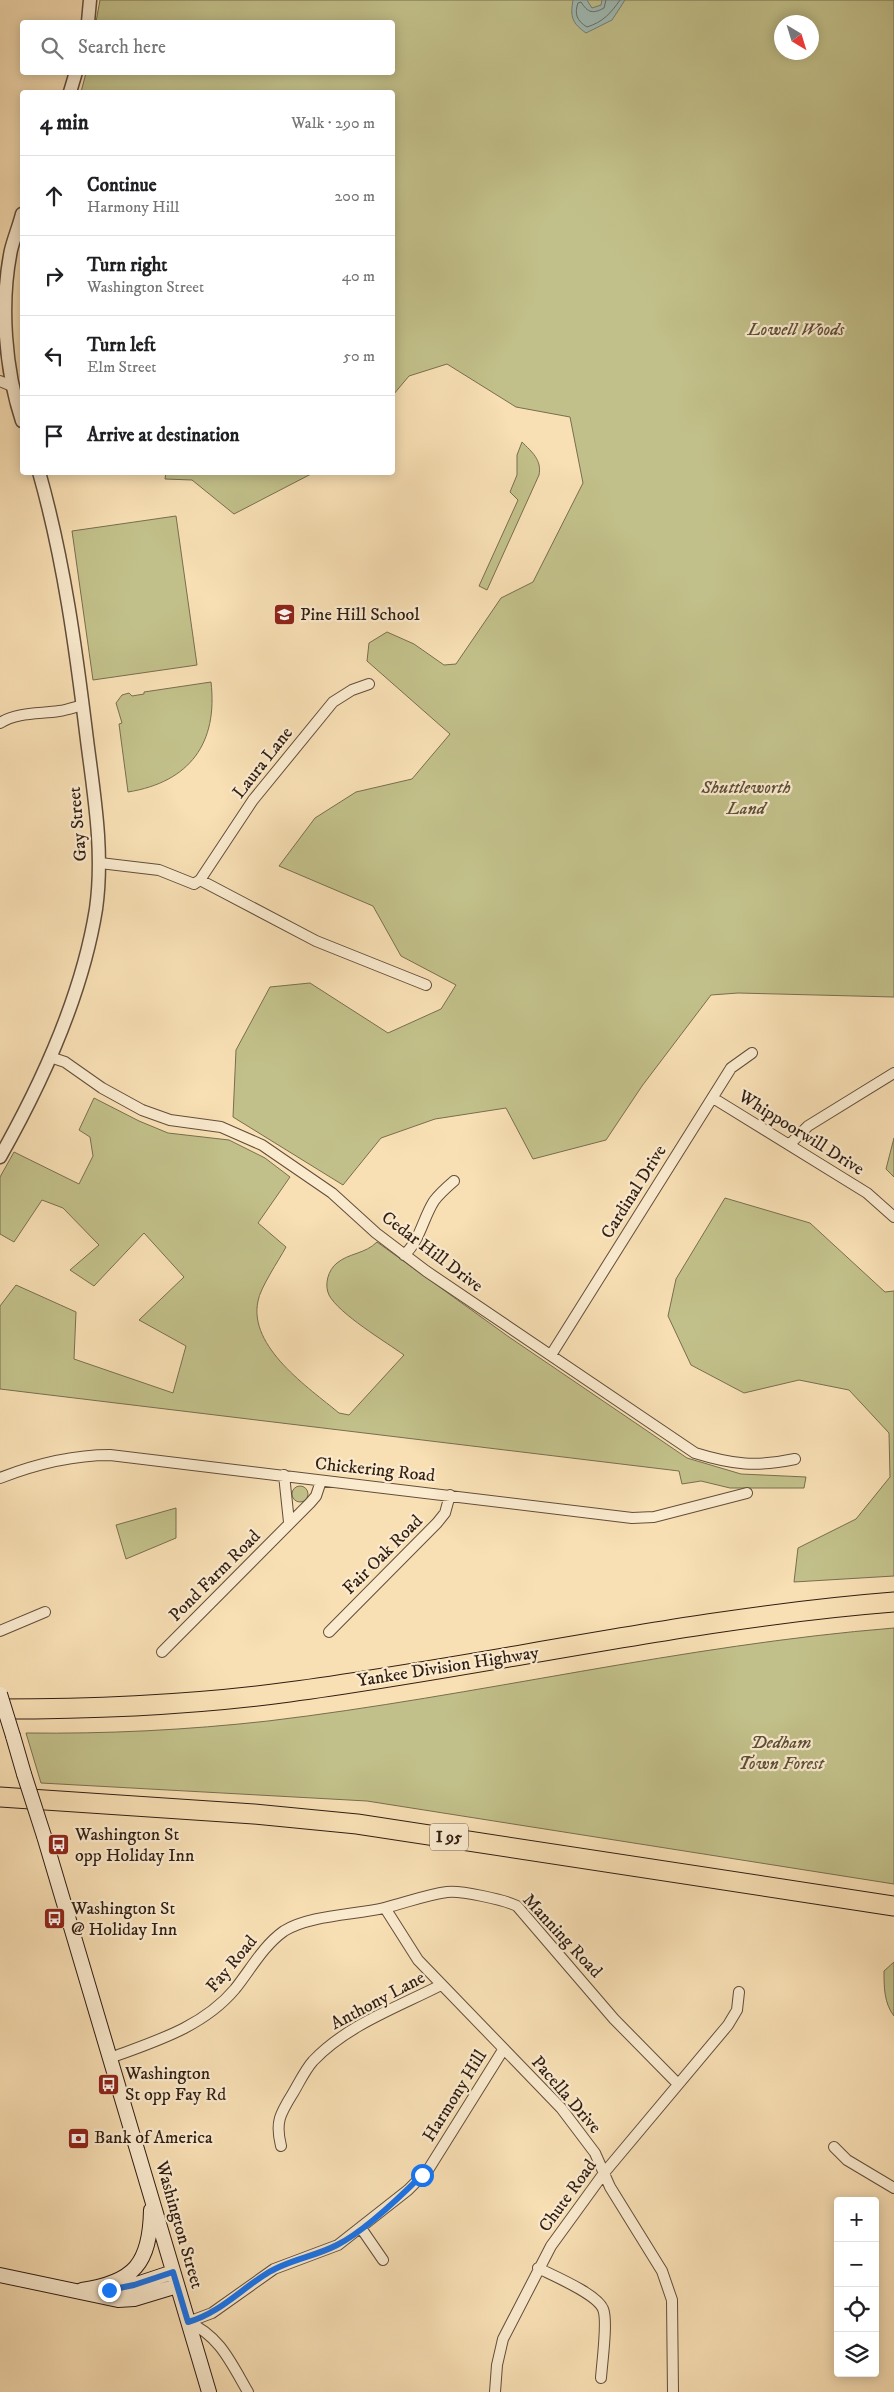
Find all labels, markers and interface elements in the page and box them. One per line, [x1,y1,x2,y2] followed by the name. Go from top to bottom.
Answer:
[774,15,819,60] north arrow
[20,20,395,75] search box
[38,34,66,62] icon: search
[78,36,166,59] text: Search here
[40,110,89,136] text: 4 min
[291,113,375,133] text: Walk · 290 m
[87,174,157,197] text: Continue
[40,182,68,210] icon: ahead
[334,186,375,206] text: 200 m
[87,197,179,217] text: Harmony Hill
[87,254,167,277] text: Turn right
[40,262,68,290] icon: right
[342,266,375,286] text: 40 m
[87,277,204,297] text: Washington Street
[747,319,845,341] park label: Lowell Woods
[87,334,156,357] text: Turn left
[40,342,68,370] icon: left
[343,346,375,366] text: 50 m
[87,357,156,377] text: Elm Street
[40,422,68,450] icon: arrive
[87,424,239,447] text: Arrive at destination
[272,603,296,627] school or university icon: Pine Hill School
[300,604,420,626] place label: Pine Hill School
[228,723,298,803] street label: Laura Lane
[700,777,791,820] park label: Shuttleworth Land
[64,785,92,862] street label: Gay Street
[733,1085,868,1181] street label: Whippoorwill Drive
[597,1141,671,1243] street label: Cardinal Drive
[377,1207,487,1297] street label: Cedar Hill Drive
[314,1453,436,1487] street label: Chickering Road
[339,1511,427,1599] street label: Fair Oak Road
[165,1526,265,1626] street label: Pond Farm Road
[356,1642,541,1692] street label: Yankee Division Highway
[738,1732,825,1775] park label: Dedham Town Forest
[74,1824,195,1867] place label: Washington St opp Holiday Inn
[430,1824,468,1850] road number: I 95
[47,1833,71,1857] bus stop icon: Washington St opp Holiday Inn
[518,1889,606,1983] street label: Manning Road
[70,1898,178,1941] place label: Washington St @ Holiday Inn
[43,1907,67,1931] bus stop icon: Washington St @ Holiday Inn
[202,1931,262,1997] street label: Fay Road
[327,1967,429,2035] street label: Anthony Lane
[418,2046,492,2146] street label: Harmony Hill
[526,2052,606,2138] street label: Pacella Drive
[124,2063,226,2106] place label: Washington St opp Fay Rd
[97,2072,121,2096] bus stop icon: Washington St opp Fay Rd
[66,2126,90,2150] bank icon: Bank of America
[94,2127,213,2149] place label: Bank of America
[534,2155,602,2237] street label: Chute Road
[150,2158,208,2292] street label: Washington Street
[411,2164,434,2187] route start
[834,2197,879,2377] map controls
[834,2197,879,2242] button: +
[834,2242,879,2287] button: −
[98,2279,121,2302] route end
[834,2287,879,2332] button: locate
[834,2332,879,2377] button: layers

